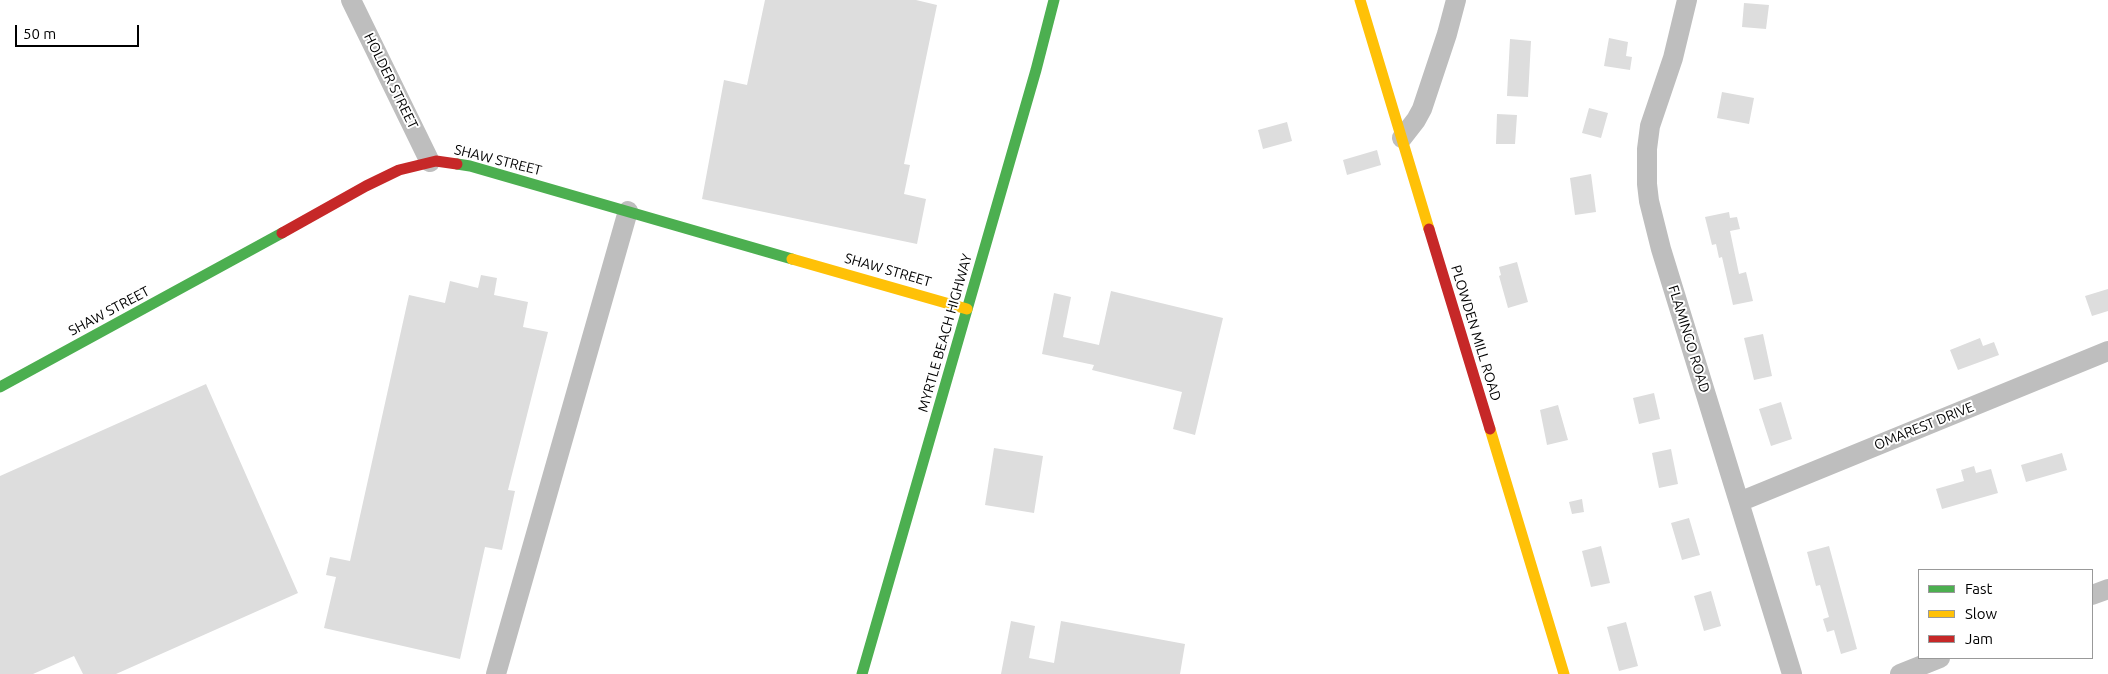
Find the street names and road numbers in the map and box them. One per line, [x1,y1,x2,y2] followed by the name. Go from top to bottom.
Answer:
[360,30,422,132] street label: HOLDER STREET
[453,141,543,179] street label: SHAW STREET
[843,250,933,290] street label: SHAW STREET
[914,252,976,414] street label: MYRTLE BEACH HIGHWAY
[1447,263,1505,403] street label: PLOWDEN MILL ROAD
[66,283,152,339] street label: SHAW STREET
[1665,283,1713,395] street label: FLAMINGO ROAD
[1872,398,1976,454] street label: OMAREST DRIVE

